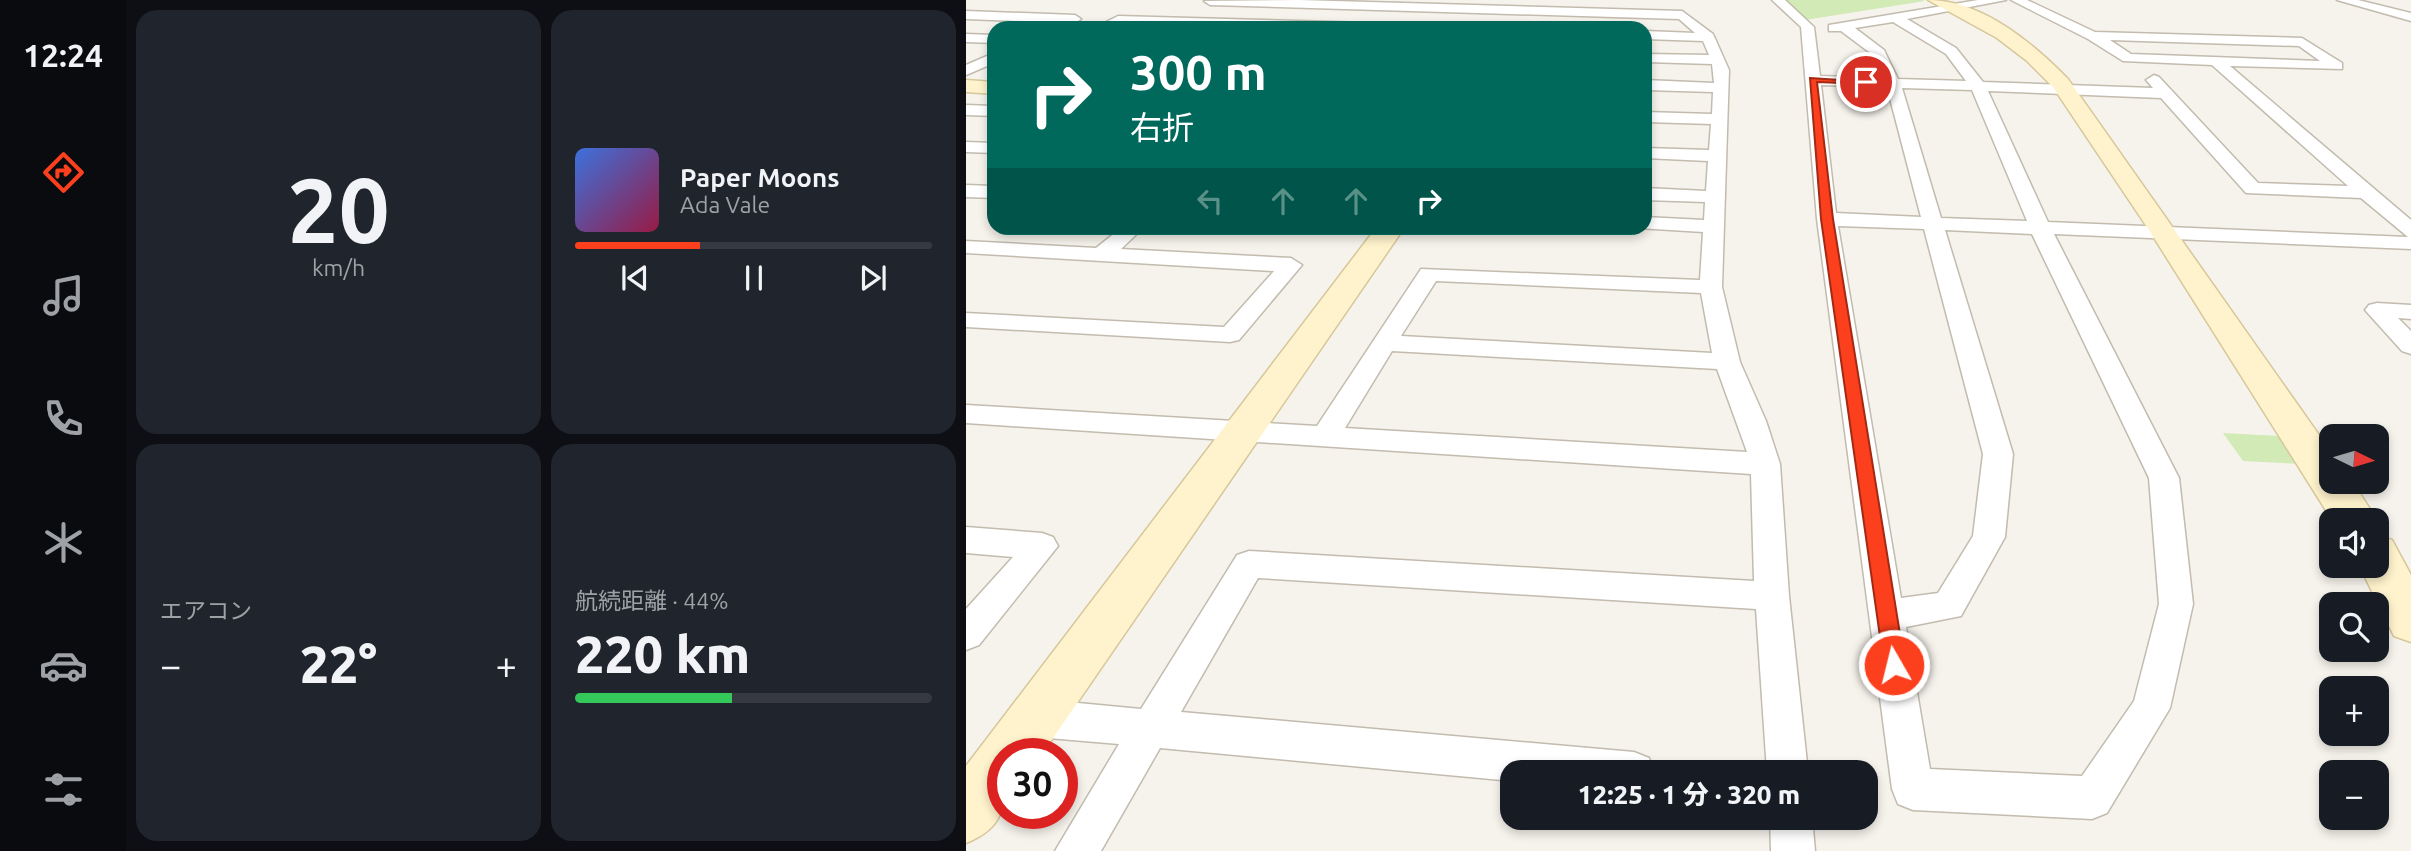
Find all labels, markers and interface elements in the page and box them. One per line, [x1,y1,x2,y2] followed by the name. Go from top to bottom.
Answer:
[23,37,103,73] text: 12:24
[1130,44,1267,99] text: 300 m
[1015,49,1106,140] icon: right
[1836,52,1896,112] pin
[1847,63,1885,101] icon: arrive
[1130,109,1194,145] text: 右折
[39,148,88,197] icon: directions
[287,158,390,260] text: 20
[680,163,839,192] text: Paper Moons
[1191,182,1229,220] icon: left
[1264,182,1302,220] icon: ahead
[1337,182,1375,220] icon: ahead
[1410,182,1448,220] icon: right
[680,192,770,217] text: Ada Vale
[312,255,365,280] text: km/h
[616,259,654,297] icon: previous
[735,259,773,297] icon: pause
[854,259,892,297] icon: next
[39,271,88,320] icon: music
[39,394,88,443] icon: phone
[2319,424,2389,494] north arrow
[2319,424,2389,830] map controls
[2319,508,2389,578] button: sound
[39,518,88,567] icon: climate
[575,588,728,613] text: 航続距離 · 44%
[2319,592,2389,662] button: search
[160,598,252,623] text: エアコン
[575,625,750,683] text: 220 km
[1857,628,1931,702] position arrow
[300,635,377,693] text: 22°
[39,641,88,690] icon: car
[160,644,181,686] text: −
[496,644,517,686] text: +
[2319,676,2389,746] button: +
[987,738,1078,829] speed limit sign: 30
[2319,760,2389,830] button: −
[39,765,88,814] icon: filters
[1578,780,1800,809] text: 12:25 · 1 分 · 320 m

